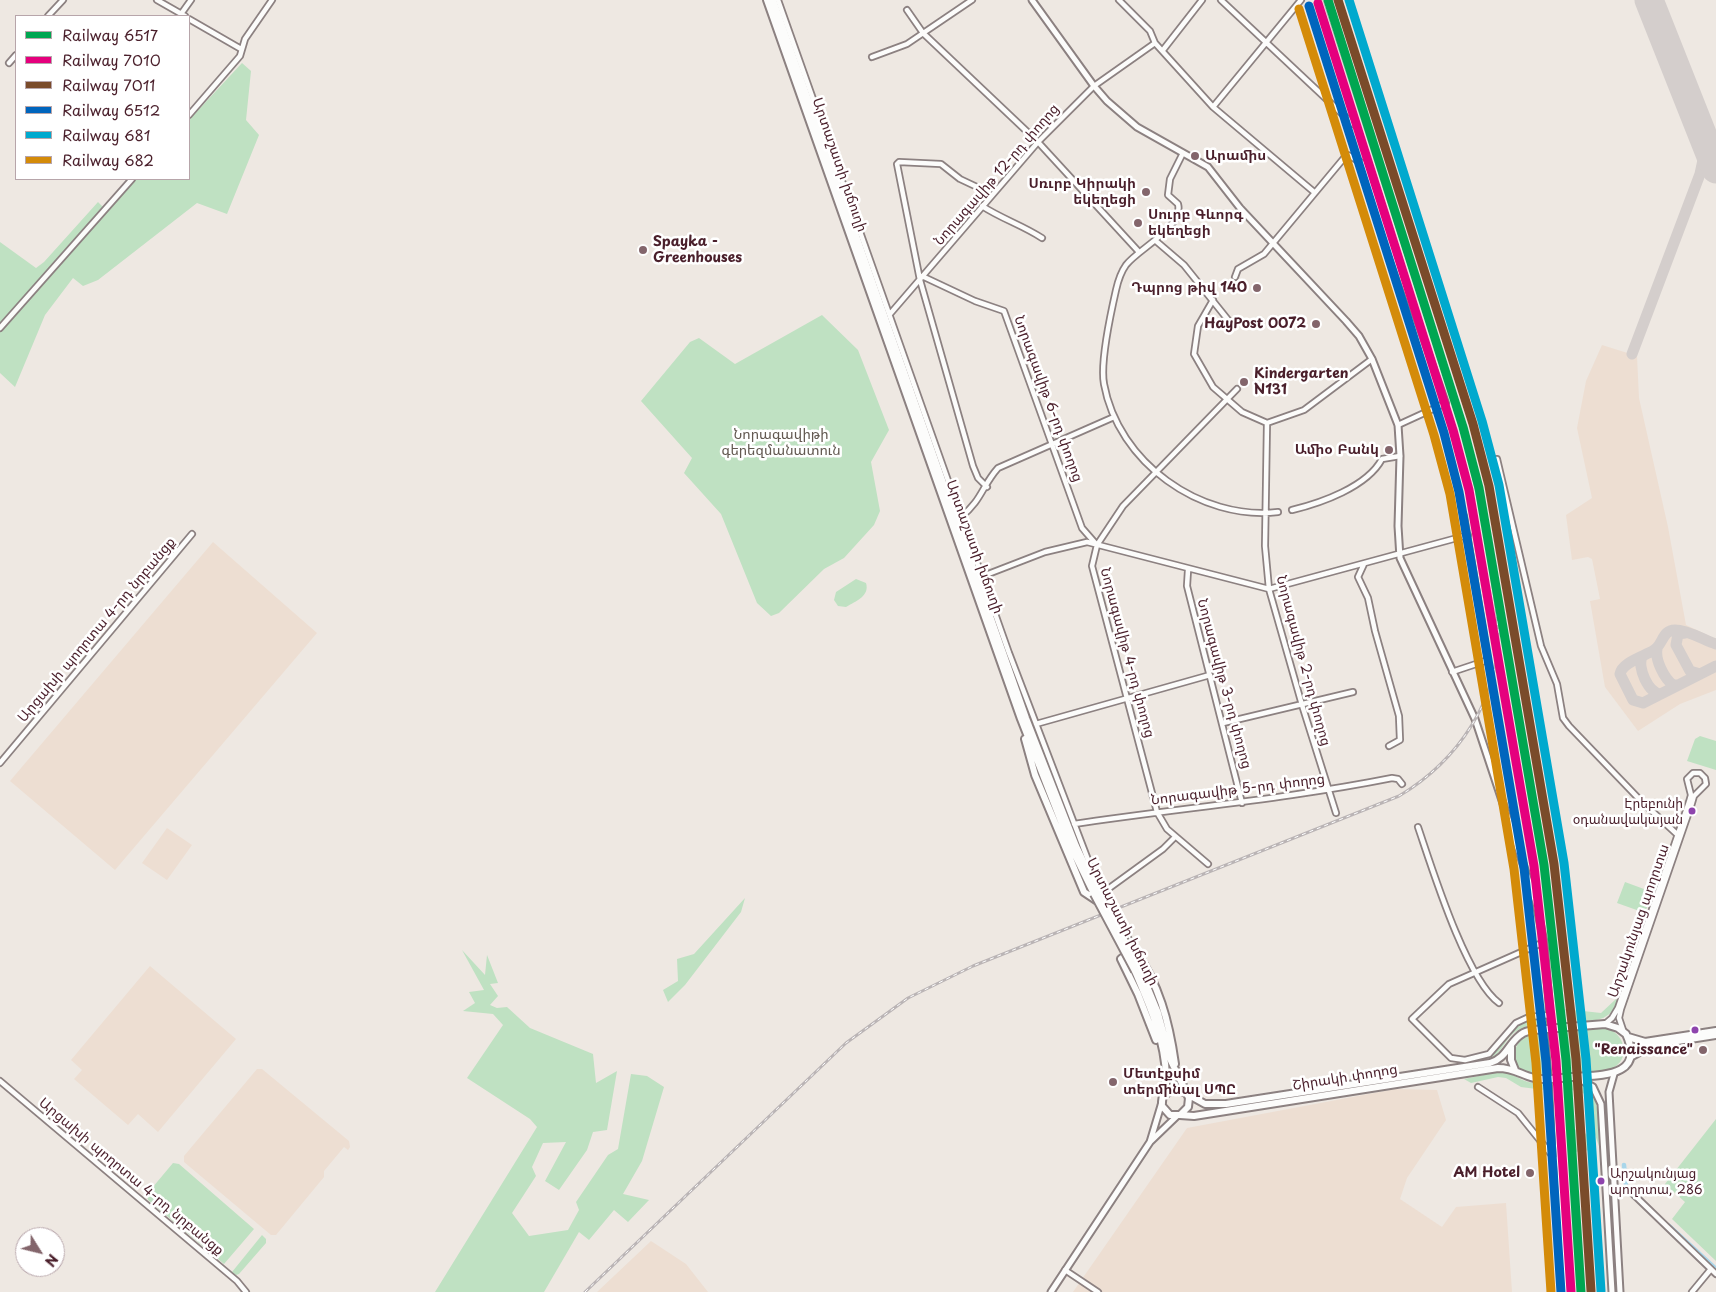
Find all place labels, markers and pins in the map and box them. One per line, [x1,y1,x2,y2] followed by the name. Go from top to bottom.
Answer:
[1205,148,1266,164] place label: Արամիս
[1189,150,1201,162] marker: Արամիս
[1028,176,1136,208] place label: Սռւրբ Կիրակի եկեղեցի
[1140,186,1152,198] marker: Սռւրբ Կիրակի եկեղեցի
[1148,207,1243,240] place label: Սուրբ Գևորգ եկեղեցի
[1132,217,1144,229] marker: Սուրբ Գևորգ եկեղեցի
[653,234,742,266] place label: Spayka - Greenhouses
[637,244,649,256] marker: Spayka - Greenhouses
[1131,280,1247,296] place label: Դպրոց թիվ 140
[1251,282,1263,294] marker: Դպրոց թիվ 140
[1204,316,1306,332] place label: HayPost 0072
[1310,318,1322,330] marker: HayPost 0072
[1254,366,1348,398] place label: Kindergarten N131
[1238,376,1250,388] marker: Kindergarten N131
[1295,442,1379,458] place label: Ամիօ Բանկ
[1383,444,1395,456] marker: Ամիօ Բանկ
[1573,796,1683,827] place label: Էրեբունի օդանավակայան
[1687,806,1697,816] marker: Էրեբունի օդանավակայան
[1690,1025,1700,1035] unlabelled marker
[1594,1042,1693,1058] place label: "Renaissance"
[1697,1044,1709,1056] marker: "Renaissance"
[1123,1066,1236,1098] place label: Մետէքսիմ տերմինալ ՍՊԸ
[1107,1076,1119,1088] marker: Մետէքսիմ տերմինալ ՍՊԸ
[1454,1165,1520,1181] place label: AM Hotel
[1610,1166,1702,1197] place label: Արշակունյաց պողոտա, 286
[1524,1167,1536,1179] marker: AM Hotel
[1596,1176,1606,1186] marker: Արշակունյաց պողոտա, 286

